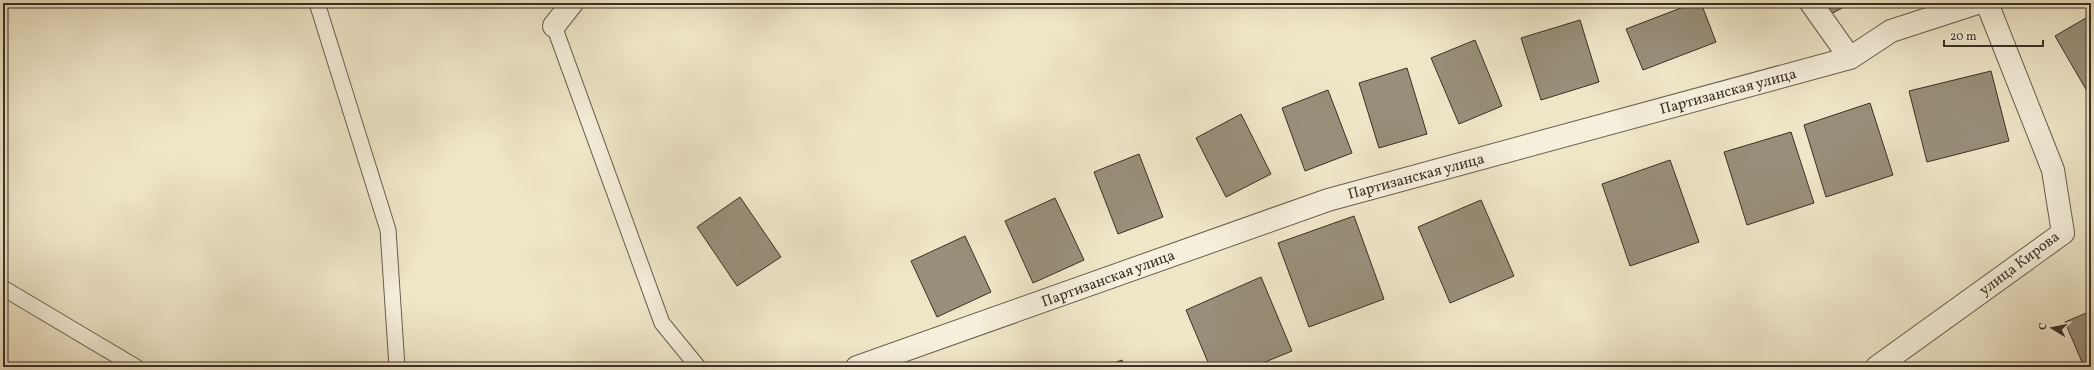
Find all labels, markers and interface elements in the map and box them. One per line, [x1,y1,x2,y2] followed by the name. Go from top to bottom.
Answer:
[1944,22,2043,48] scale bar
[1950,29,1977,45] text: 20 m
[1658,64,1799,121] street label: Партизанская улица
[1346,149,1487,206] street label: Партизанская улица
[1975,227,2064,301] street label: улица Кирова
[1039,245,1178,313] street label: Партизанская улица
[2032,308,2072,348] north arrow
[2036,322,2052,331] text: С

